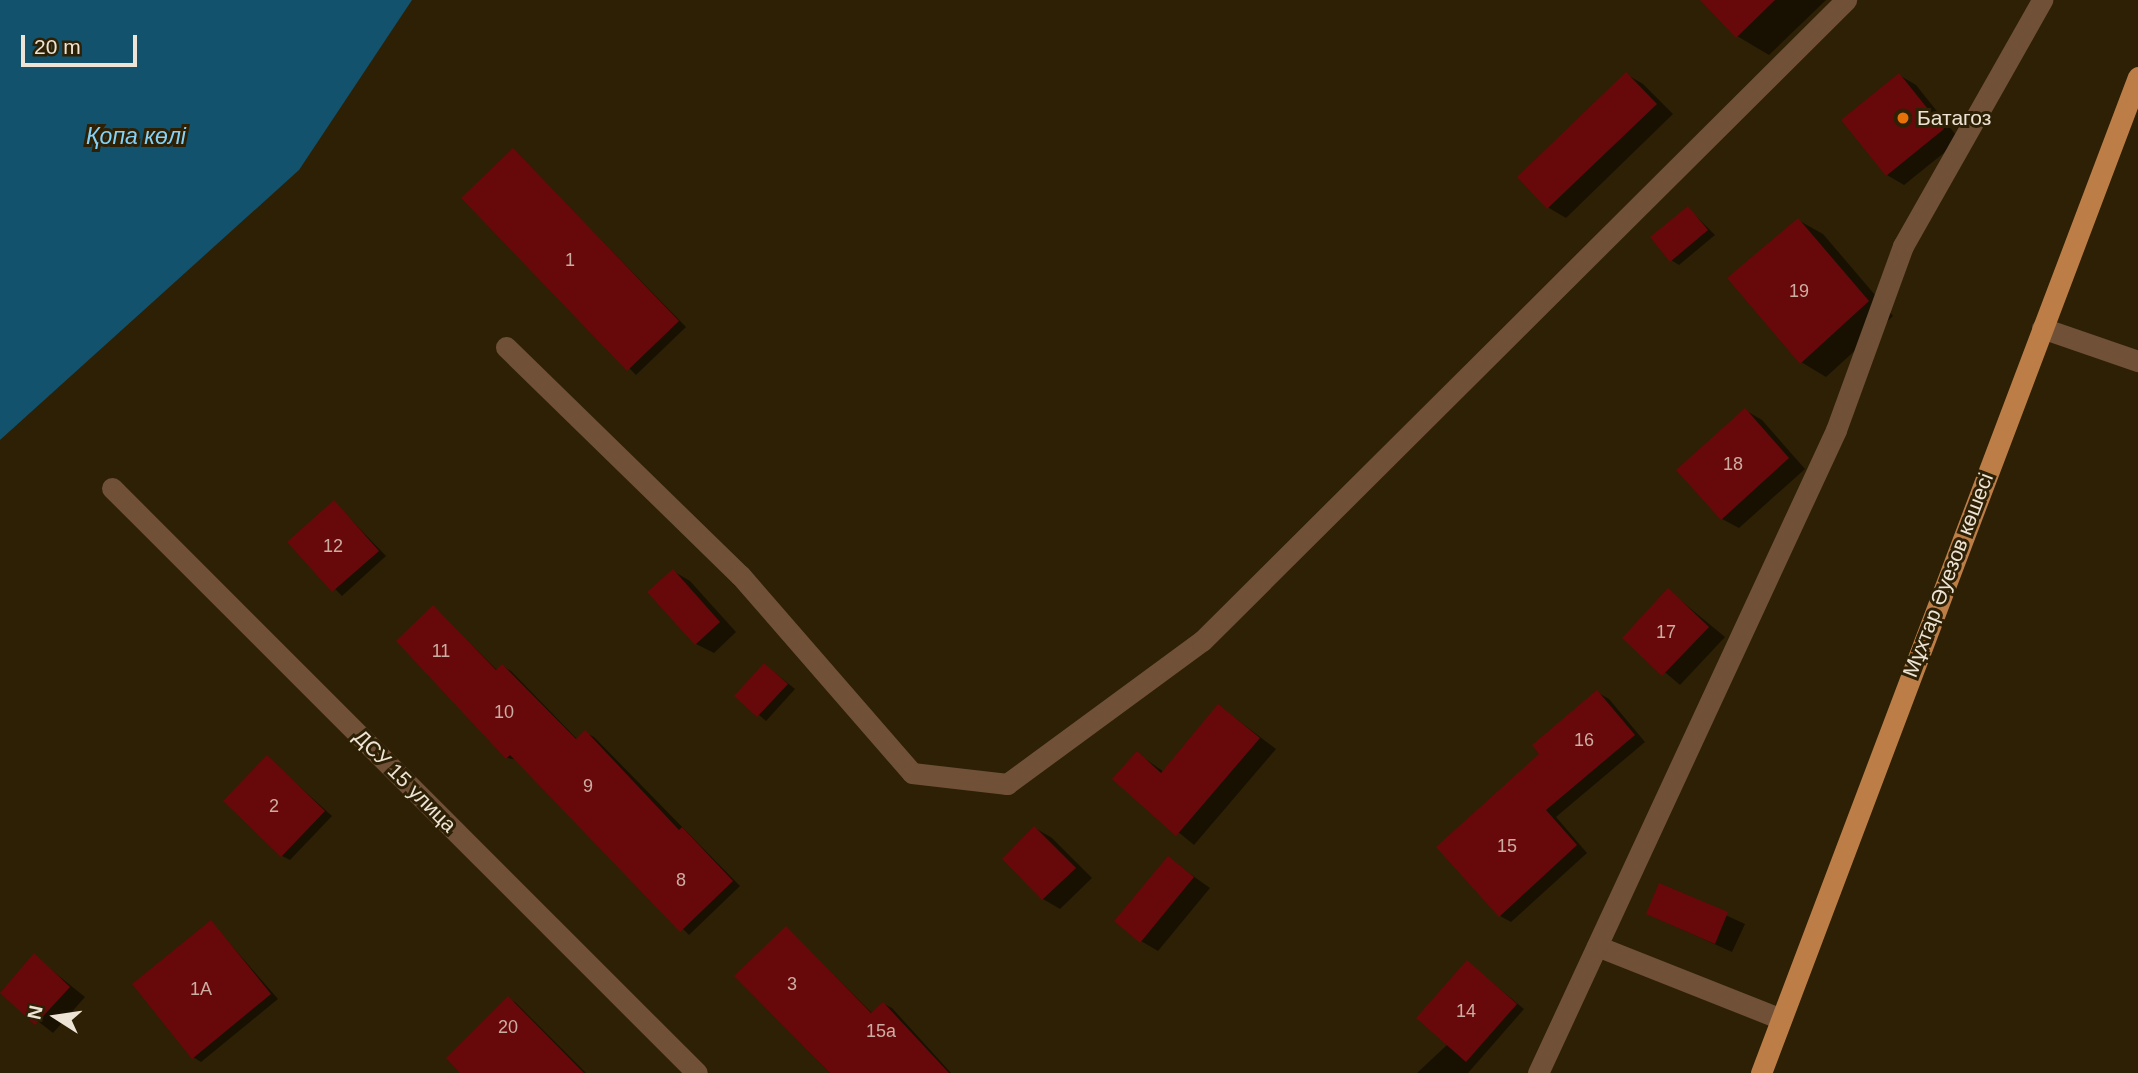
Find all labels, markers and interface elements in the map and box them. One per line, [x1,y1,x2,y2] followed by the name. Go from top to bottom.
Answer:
[24,21,140,65] scale bar
[34,35,81,58] text: 20 m
[1917,105,1991,131] place label: Батагоз
[1895,110,1911,126] marker: Батагоз
[86,122,186,150] water label: Қопа көлі
[565,249,575,271] house number: 1
[1789,280,1809,302] house number: 19
[1723,453,1743,475] house number: 18
[1897,469,1999,681] street label: Мұхтар Әуезов көшесі
[323,535,343,557] house number: 12
[1656,621,1676,643] house number: 17
[432,640,450,662] house number: 11
[494,701,514,723] house number: 10
[348,724,462,838] street label: ДСУ 15 улица
[1574,729,1594,751] house number: 16
[583,775,593,797] house number: 9
[269,795,279,817] house number: 2
[1497,835,1517,857] house number: 15
[676,869,686,891] house number: 8
[787,973,797,995] house number: 3
[190,978,212,1000] house number: 1А
[21,982,91,1052] north arrow
[1456,1000,1476,1022] house number: 14
[23,1004,47,1021] text: N
[498,1016,518,1038] house number: 20
[866,1020,896,1042] house number: 15а

